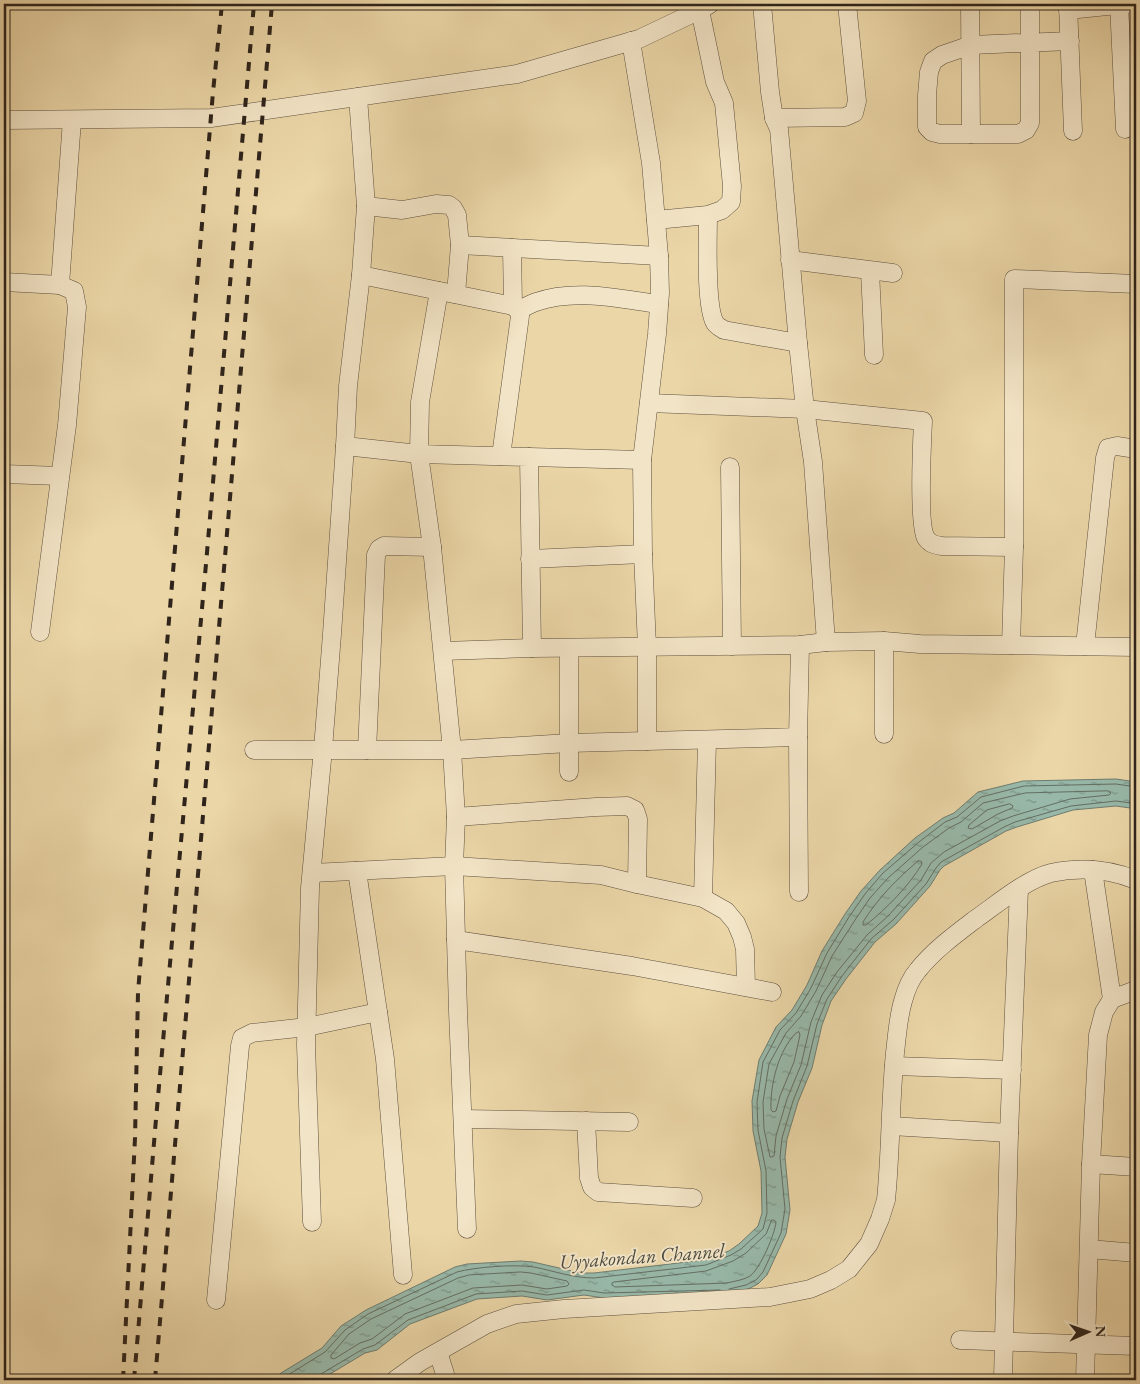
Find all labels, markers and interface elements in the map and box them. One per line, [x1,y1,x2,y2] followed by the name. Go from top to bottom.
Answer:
[558,1237,727,1275] water label: Uyyakondan Channel
[1062,1306,1112,1356] north arrow
[1092,1326,1110,1338] text: N

